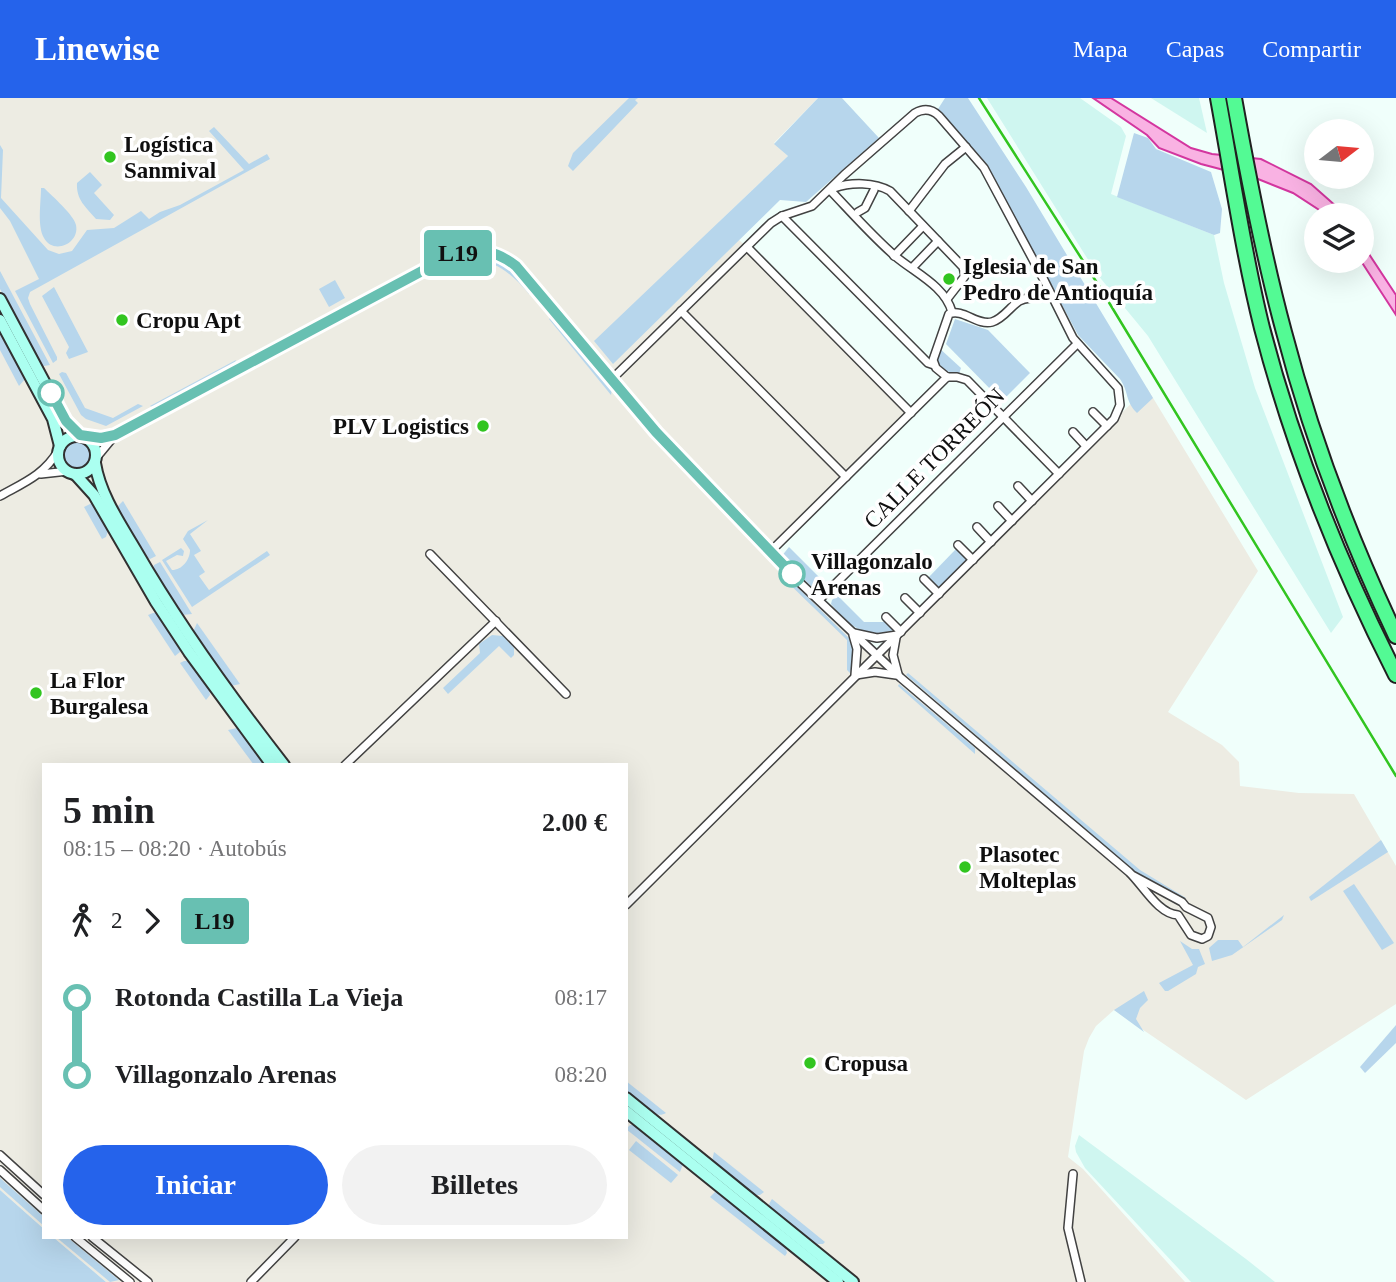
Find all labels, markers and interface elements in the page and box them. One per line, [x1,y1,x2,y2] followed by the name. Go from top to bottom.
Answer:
[35,31,160,67] text: Linewise
[1073,36,1128,62] text: Mapa
[1166,36,1224,62] text: Capas
[1262,36,1361,62] text: Compartir
[1304,119,1374,189] north arrow
[1304,119,1374,273] map controls
[124,132,216,183] place label: Logística Sanmival
[102,149,118,165] marker: Logística Sanmival
[1304,203,1374,273] button: layers
[418,230,498,276] line badge: L19
[438,240,478,266] text: L19
[963,254,1153,305] place label: Iglesia de San Pedro de Antioquía
[941,271,957,287] marker: Iglesia de San Pedro de Antioquía
[136,308,241,333] place label: Cropu Apt
[114,312,130,328] marker: Cropu Apt
[38,380,64,406] unlabelled marker
[858,382,1010,534] street label: CALLE TORREÓN
[333,414,469,439] place label: PLV Logistics
[475,418,491,434] marker: PLV Logistics
[811,549,933,600] place label: Villagonzalo Arenas
[779,561,805,587] marker: Villagonzalo Arenas
[50,668,149,719] place label: La Flor Burgalesa
[28,685,44,701] marker: La Flor Burgalesa
[63,789,155,831] text: 5 min
[542,808,607,837] text: 2.00 €
[63,836,287,861] text: 08:15 – 08:20 · Autobús
[979,842,1076,893] place label: Plasotec Molteplas
[957,859,973,875] marker: Plasotec Molteplas
[63,902,101,940] icon: walk
[133,902,171,940] icon: forward
[111,908,123,933] text: 2
[195,908,235,934] text: L19
[115,983,403,1012] text: Rotonda Castilla La Vieja
[555,985,607,1010] text: 08:17
[824,1051,908,1076] place label: Cropusa
[802,1055,818,1071] marker: Cropusa
[115,1060,337,1089] text: Villagonzalo Arenas
[555,1062,607,1087] text: 08:20
[63,1145,328,1225] button: Iniciar
[342,1145,607,1225] button: Billetes

